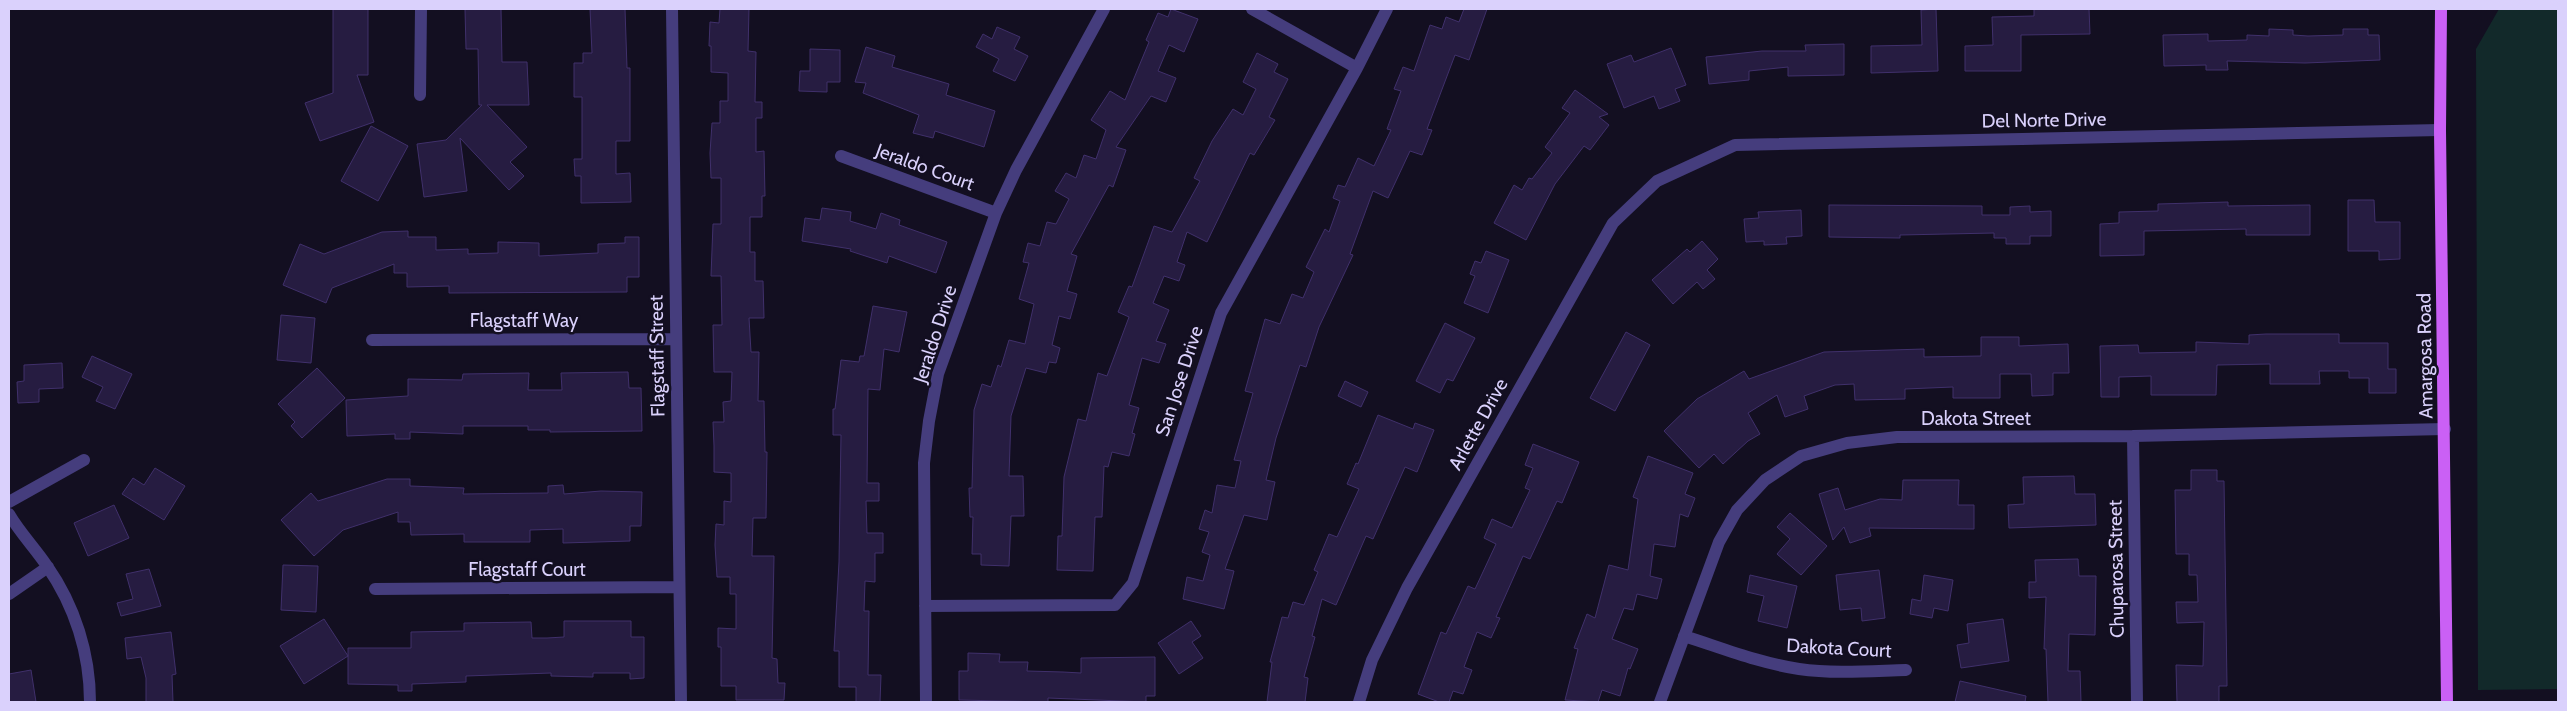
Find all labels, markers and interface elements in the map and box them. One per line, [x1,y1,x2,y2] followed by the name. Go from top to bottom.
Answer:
[1981,107,2107,133] street label: Del Norte Drive
[872,138,978,196] street label: Jeraldo Court
[908,282,962,387] street label: Jeraldo Drive
[2412,293,2438,419] street label: Amargosa Road
[644,294,670,417] street label: Flagstaff Street
[470,309,579,332] street label: Flagstaff Way
[1150,323,1208,439] street label: San Jose Drive
[1443,374,1513,474] street label: Arlette Drive
[1921,407,2032,430] street label: Dakota Street
[2103,499,2129,638] street label: Chuparosa Street
[468,558,586,581] street label: Flagstaff Court
[1786,634,1893,662] street label: Dakota Court

